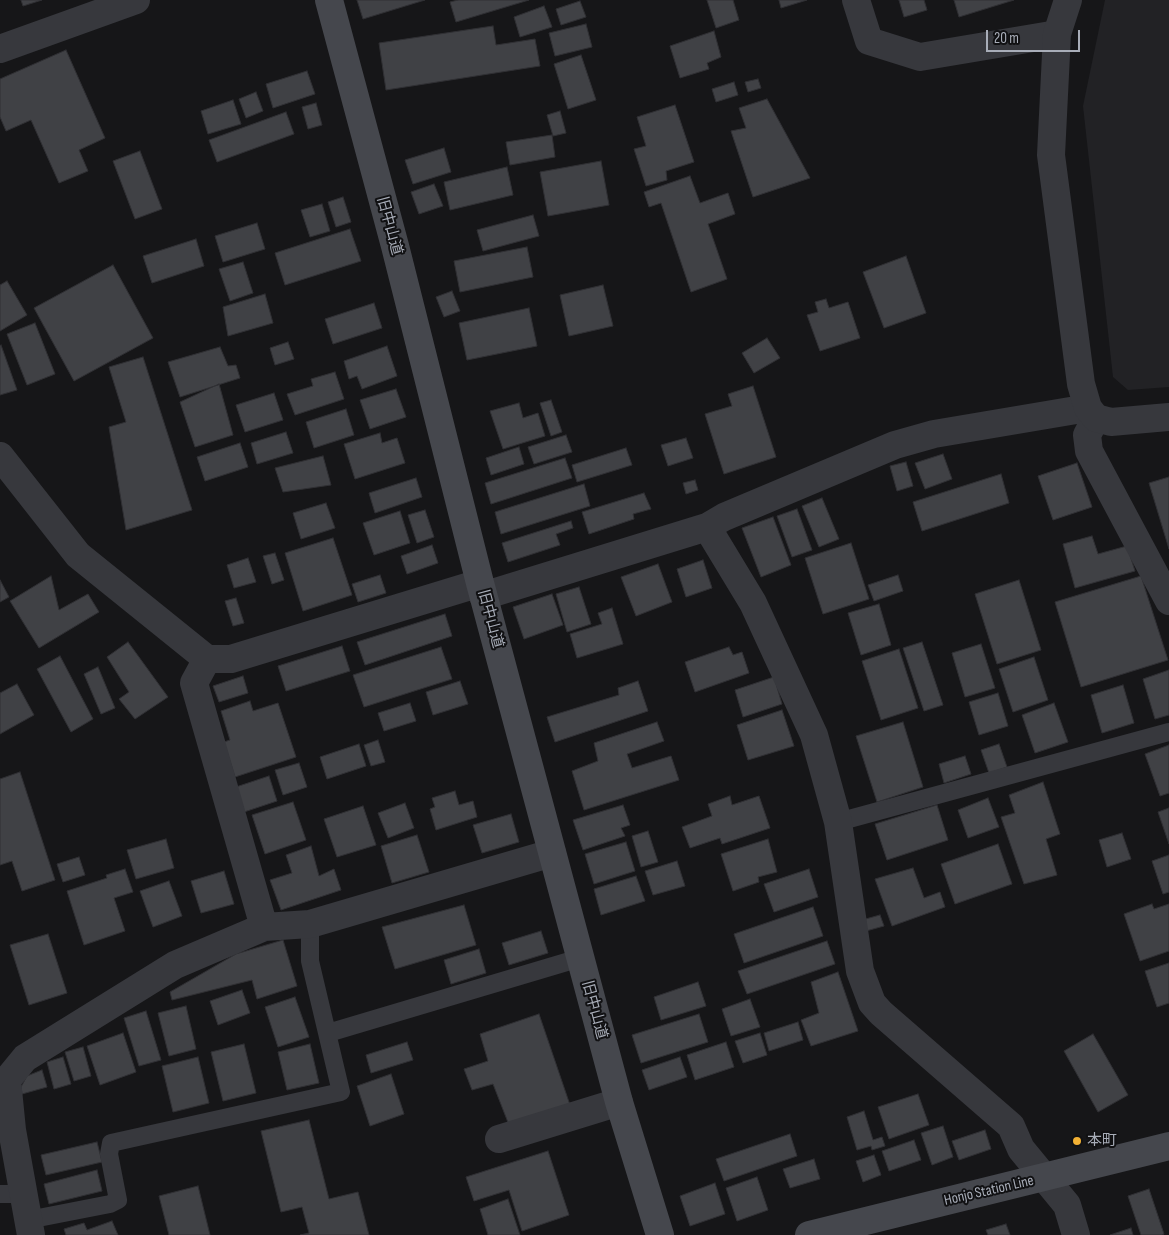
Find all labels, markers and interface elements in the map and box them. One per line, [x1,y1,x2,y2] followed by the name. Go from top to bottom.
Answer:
[989,20,1083,52] scale bar
[994,29,1019,48] text: 20 m
[373,195,405,257] street label: 旧中山道
[474,588,506,650] street label: 旧中山道
[578,979,610,1041] street label: 旧中山道
[1087,1132,1117,1150] place label: 本町
[1071,1135,1083,1147] marker: 本町
[942,1172,1036,1210] street label: Honjo Station Line

